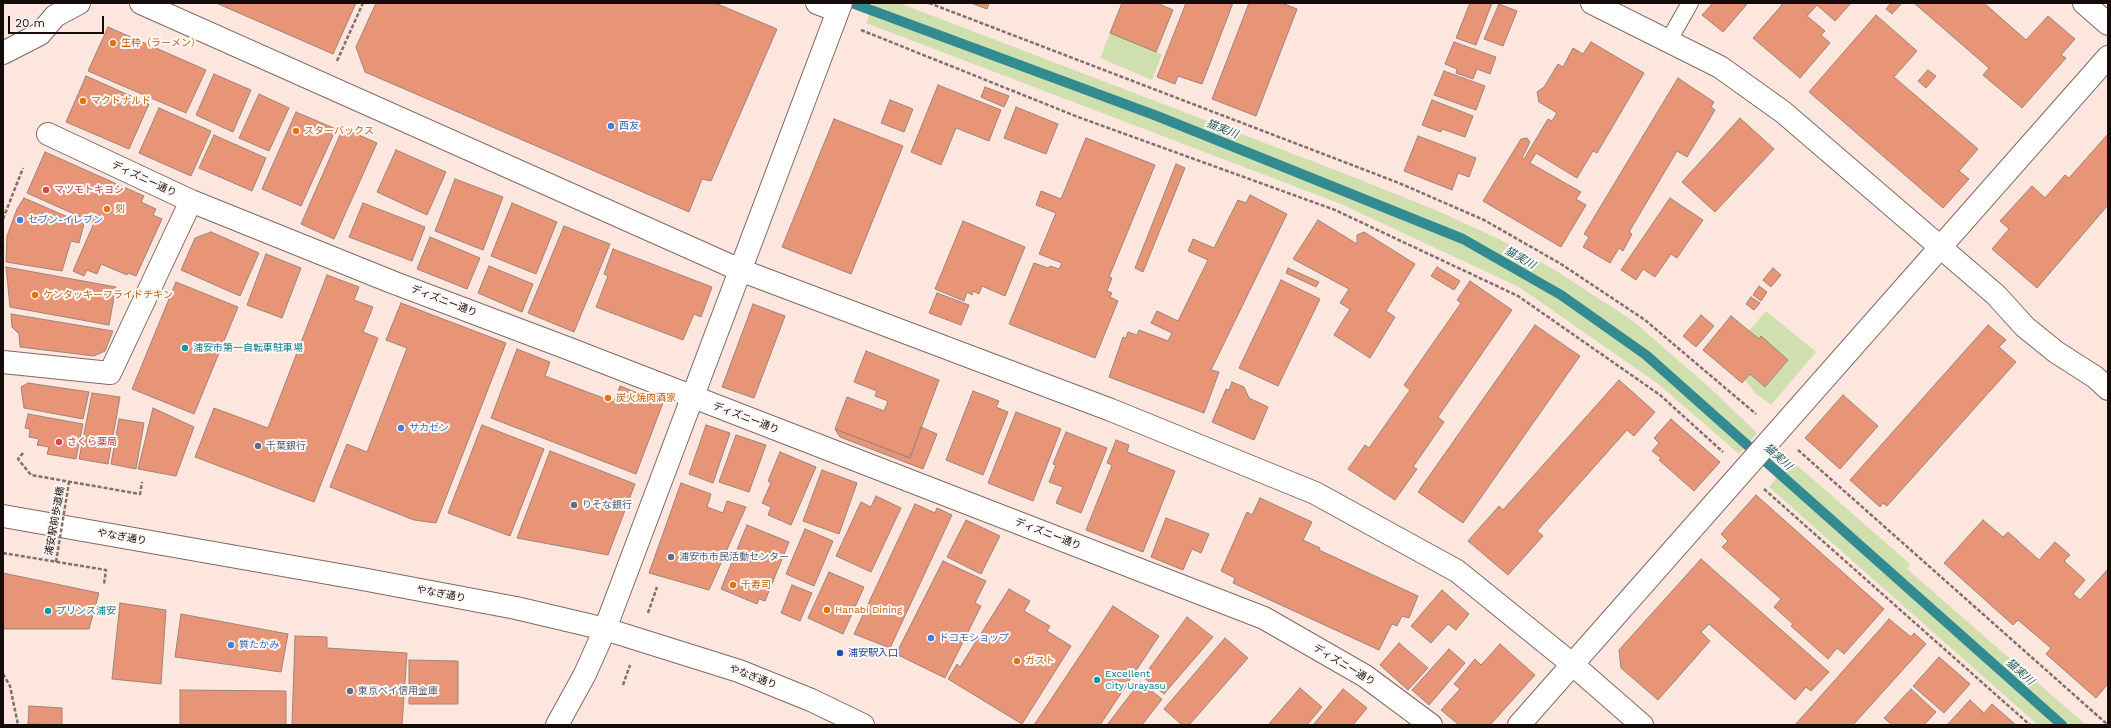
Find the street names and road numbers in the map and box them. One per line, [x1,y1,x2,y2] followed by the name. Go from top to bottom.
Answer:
[110,159,178,199] street label: ディズニー通り
[409,283,479,319] street label: ディズニー通り
[711,400,781,436] street label: ディズニー通り
[43,485,67,557] street label: 浦安駅前歩道橋
[1013,516,1083,552] street label: ディズニー通り
[96,527,148,547] street label: やなぎ通り
[415,583,467,605] street label: やなぎ通り
[1311,642,1377,688] street label: ディズニー通り
[728,662,778,692] street label: やなぎ通り

